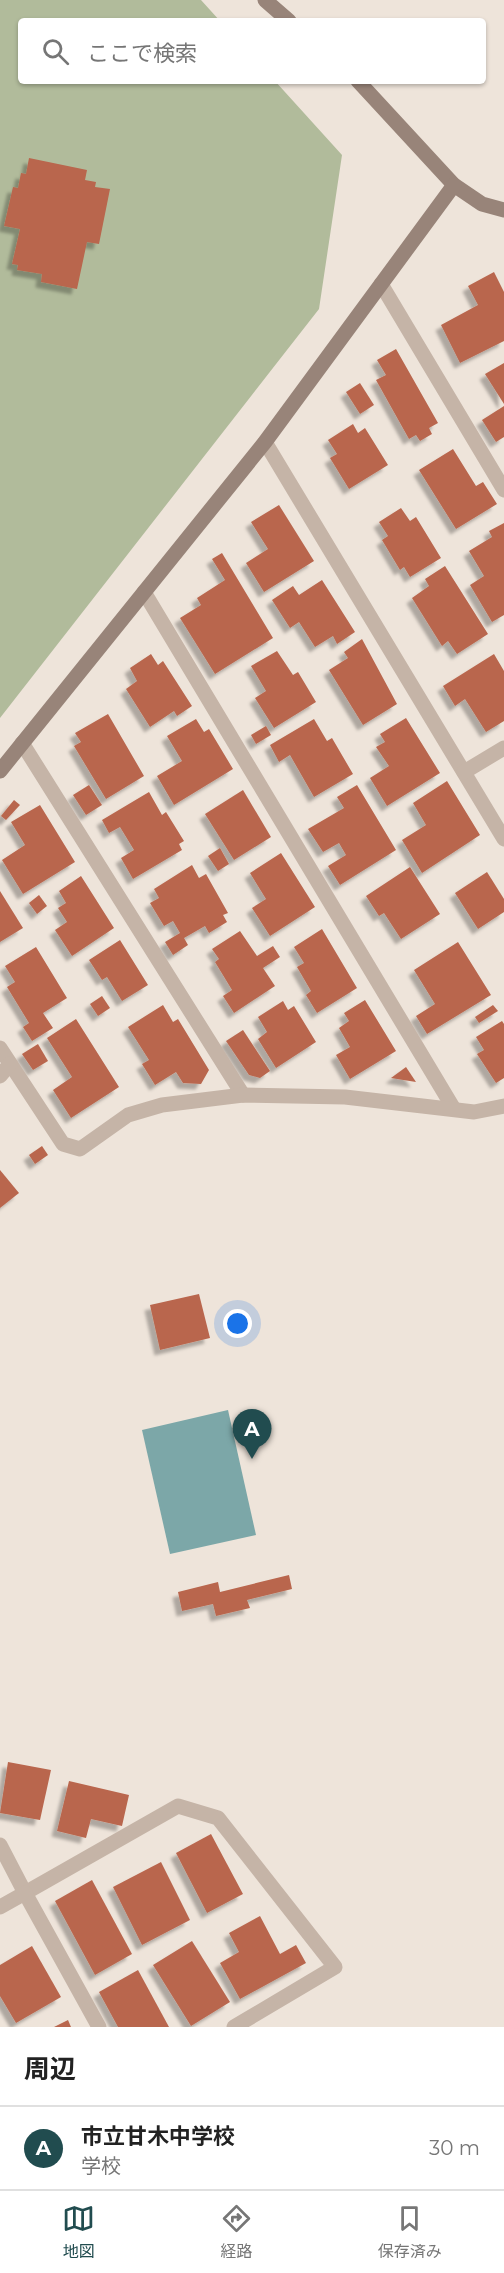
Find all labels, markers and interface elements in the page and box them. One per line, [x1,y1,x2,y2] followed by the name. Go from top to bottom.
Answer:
[18,18,486,84] search box
[39,35,72,68] icon: search
[87,40,197,67] text: ここで検索
[223,1309,252,1338] your location
[232,1410,272,1459] pin: A
[24,2053,76,2085] text: 周辺
[81,2123,235,2150] text: 市立甘木中学校
[36,2136,51,2160] text: A
[429,2136,480,2160] text: 30 m
[81,2154,121,2178] text: 学校
[62,2202,95,2262] tab: 地図
[220,2202,253,2262] tab: 経路
[378,2202,442,2262] tab: 保存済み

